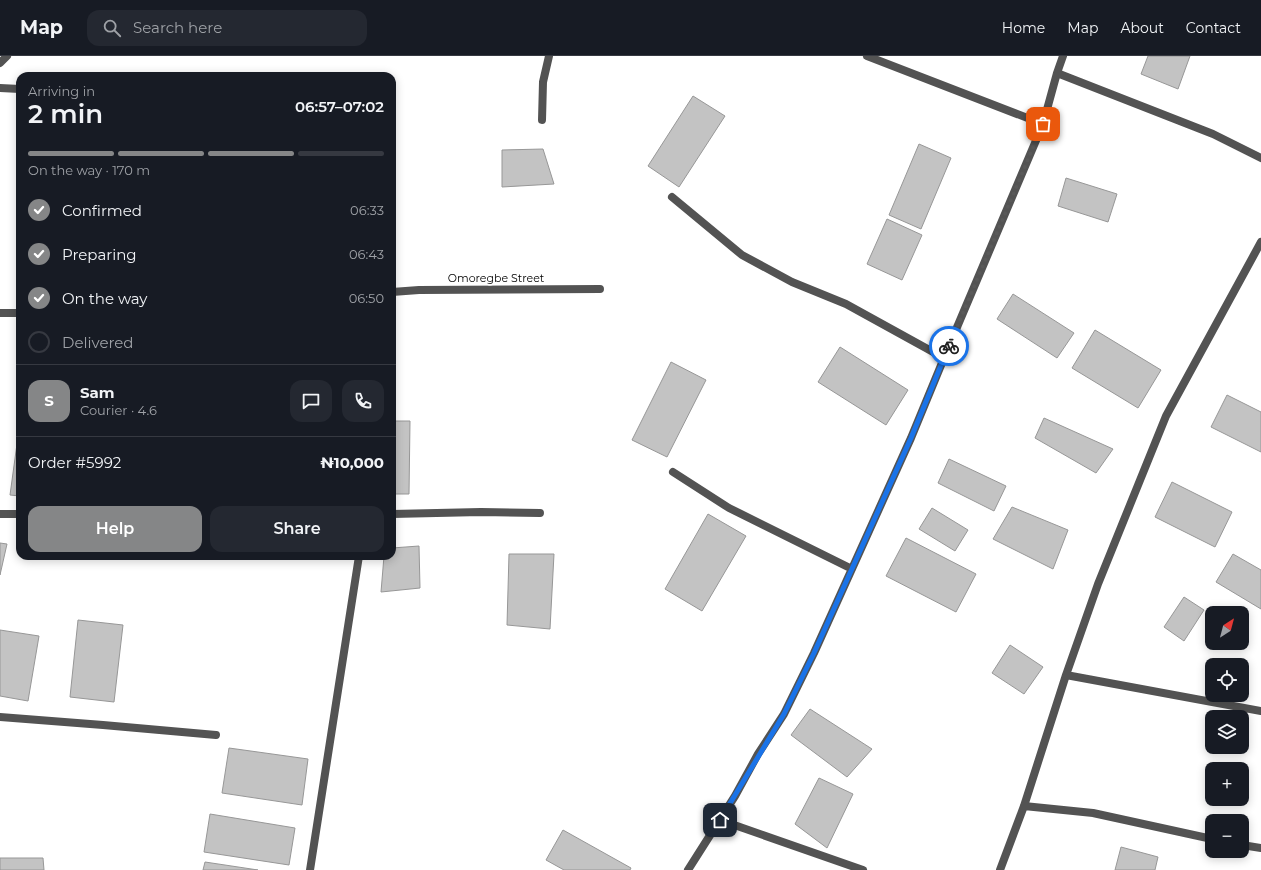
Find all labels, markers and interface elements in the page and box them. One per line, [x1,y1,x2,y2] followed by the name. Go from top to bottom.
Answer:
[87,10,367,46] search box
[20,16,63,39] text: Map
[101,17,123,39] icon: search
[133,18,222,37] text: Search here
[1002,19,1045,37] text: Home
[1067,19,1098,37] text: Map
[1120,19,1164,37] text: About
[1186,19,1241,37] text: Contact
[28,83,95,99] text: Arriving in
[295,97,384,116] text: 06:57–07:02
[28,98,103,130] text: 2 min
[1026,107,1060,141] pin
[1032,113,1054,135] icon: bag
[28,162,150,178] text: On the way · 170 m
[28,199,50,221] icon: check
[62,201,142,220] text: Confirmed
[350,202,384,218] text: 06:33
[28,243,50,265] icon: check
[62,245,137,264] text: Preparing
[349,246,384,262] text: 06:43
[448,271,545,285] street label: Omoregbe Street
[28,287,50,309] icon: check
[62,289,147,308] text: On the way
[349,290,384,306] text: 06:50
[929,326,969,366] courier
[62,333,134,352] text: Delivered
[938,335,960,357] icon: bike
[290,380,332,422] button: chat
[342,380,384,422] button: phone
[80,383,115,402] text: Sam
[44,391,54,410] text: S
[80,402,157,418] text: Courier · 4.6
[28,453,121,472] text: Order #5992
[320,453,384,472] text: ₦10,000
[28,506,202,552] button: Help
[210,506,384,552] button: Share
[1205,606,1249,650] north arrow
[1205,606,1249,858] map controls
[1205,658,1249,702] button: locate
[1205,710,1249,754] button: layers
[1205,762,1249,806] button: +
[703,803,737,837] pin
[709,809,731,831] icon: home
[1205,814,1249,858] button: −

